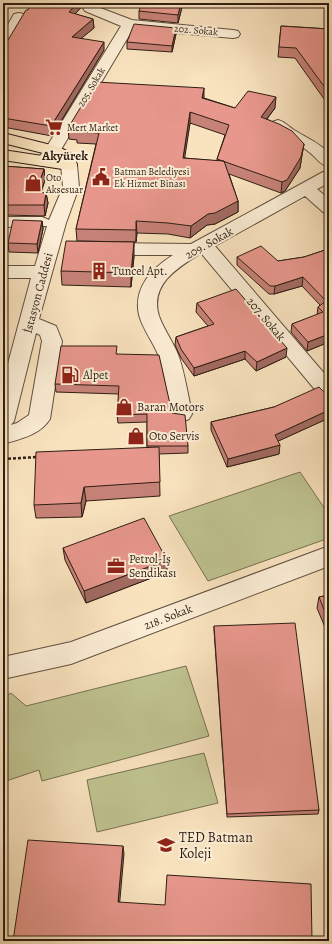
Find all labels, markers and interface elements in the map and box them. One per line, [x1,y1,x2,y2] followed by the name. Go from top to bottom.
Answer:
[173,22,219,38] street label: 202. Sokak
[74,65,108,109] street label: 205. Sokak
[44,117,64,137] supermarket icon: Mert Market
[67,121,119,134] place label: Mert Market
[41,147,88,164] district label: Akyürek
[114,165,190,190] place label: Batman Belediyesi Ek Hizmet Binası
[91,167,111,187] public building icon: Batman Belediyesi Ek Hizmet Binası
[45,171,83,196] place label: Oto Aksesuar
[23,173,43,193] shop icon: Oto Aksesuar
[182,223,236,263] street label: 209. Sokak
[20,251,56,335] street label: İstasyon Caddesi
[89,261,109,281] building icon: Tuncel Apt.
[112,263,168,279] place label: Tuncel Apt.
[243,294,289,344] street label: 207. Sokak
[60,365,80,385] fuel station icon: Alpet
[82,367,108,383] place label: Alpet
[114,397,134,417] shop icon: Baran Motors
[137,399,204,415] place label: Baran Motors
[126,426,146,446] shop icon: Oto Servis
[149,428,200,444] place label: Oto Servis
[129,551,176,581] place label: Petrol-İş Sendikası
[106,556,126,576] office icon: Petrol-İş Sendikası
[141,600,195,634] street label: 218. Sokak
[179,828,253,863] place label: TED Batman Koleji
[156,835,176,855] school or university icon: TED Batman Koleji

